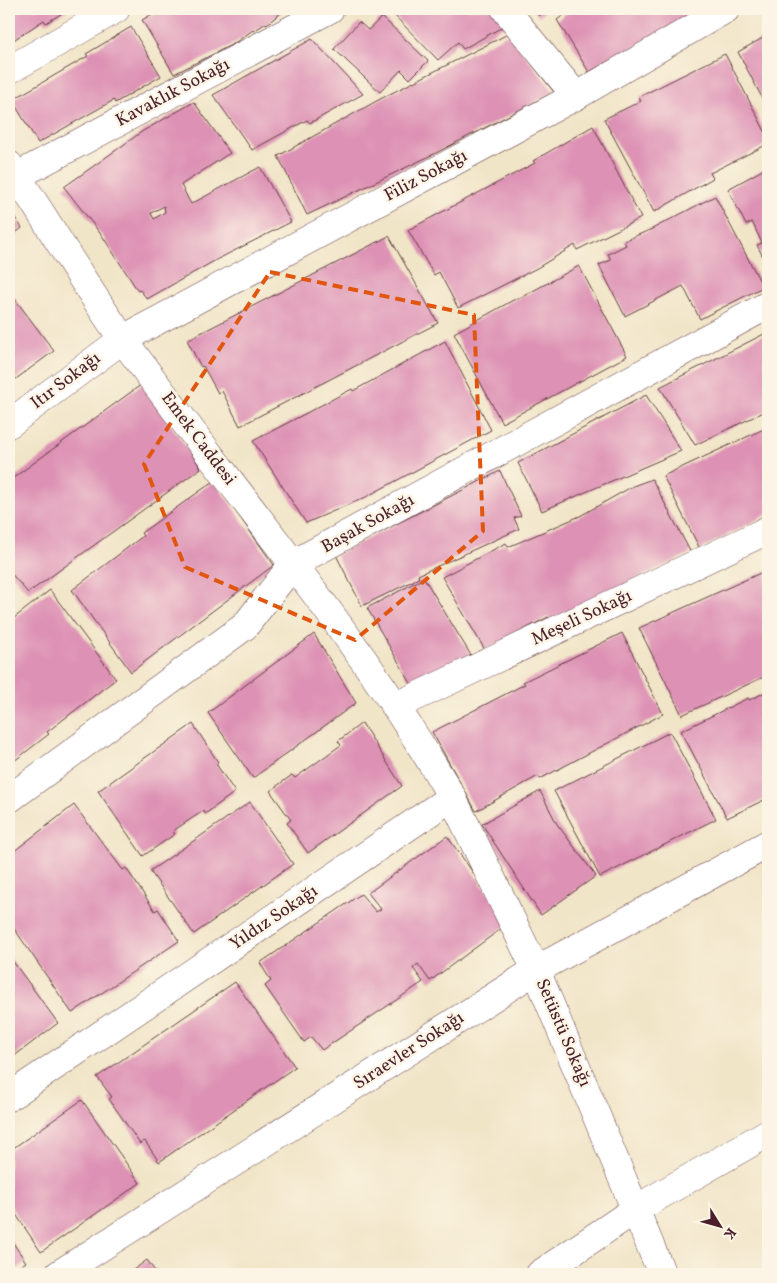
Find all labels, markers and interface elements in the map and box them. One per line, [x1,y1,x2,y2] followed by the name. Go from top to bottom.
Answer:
[112,52,234,134] street label: Kavaklık Sokağı
[380,144,472,208] street label: Filiz Sokağı
[26,346,106,416] street label: Itır Sokağı
[155,387,241,491] street label: Emek Caddesi
[317,488,419,560] street label: Başak Sokağı
[528,584,636,652] street label: Meşeli Sokağı
[225,879,323,957] street label: Yıldız Sokağı
[529,975,597,1091] street label: Setüstü Sokağı
[349,1006,469,1096] street label: Sıraevler Sokağı
[694,1200,744,1250] north arrow
[719,1223,740,1243] text: K

